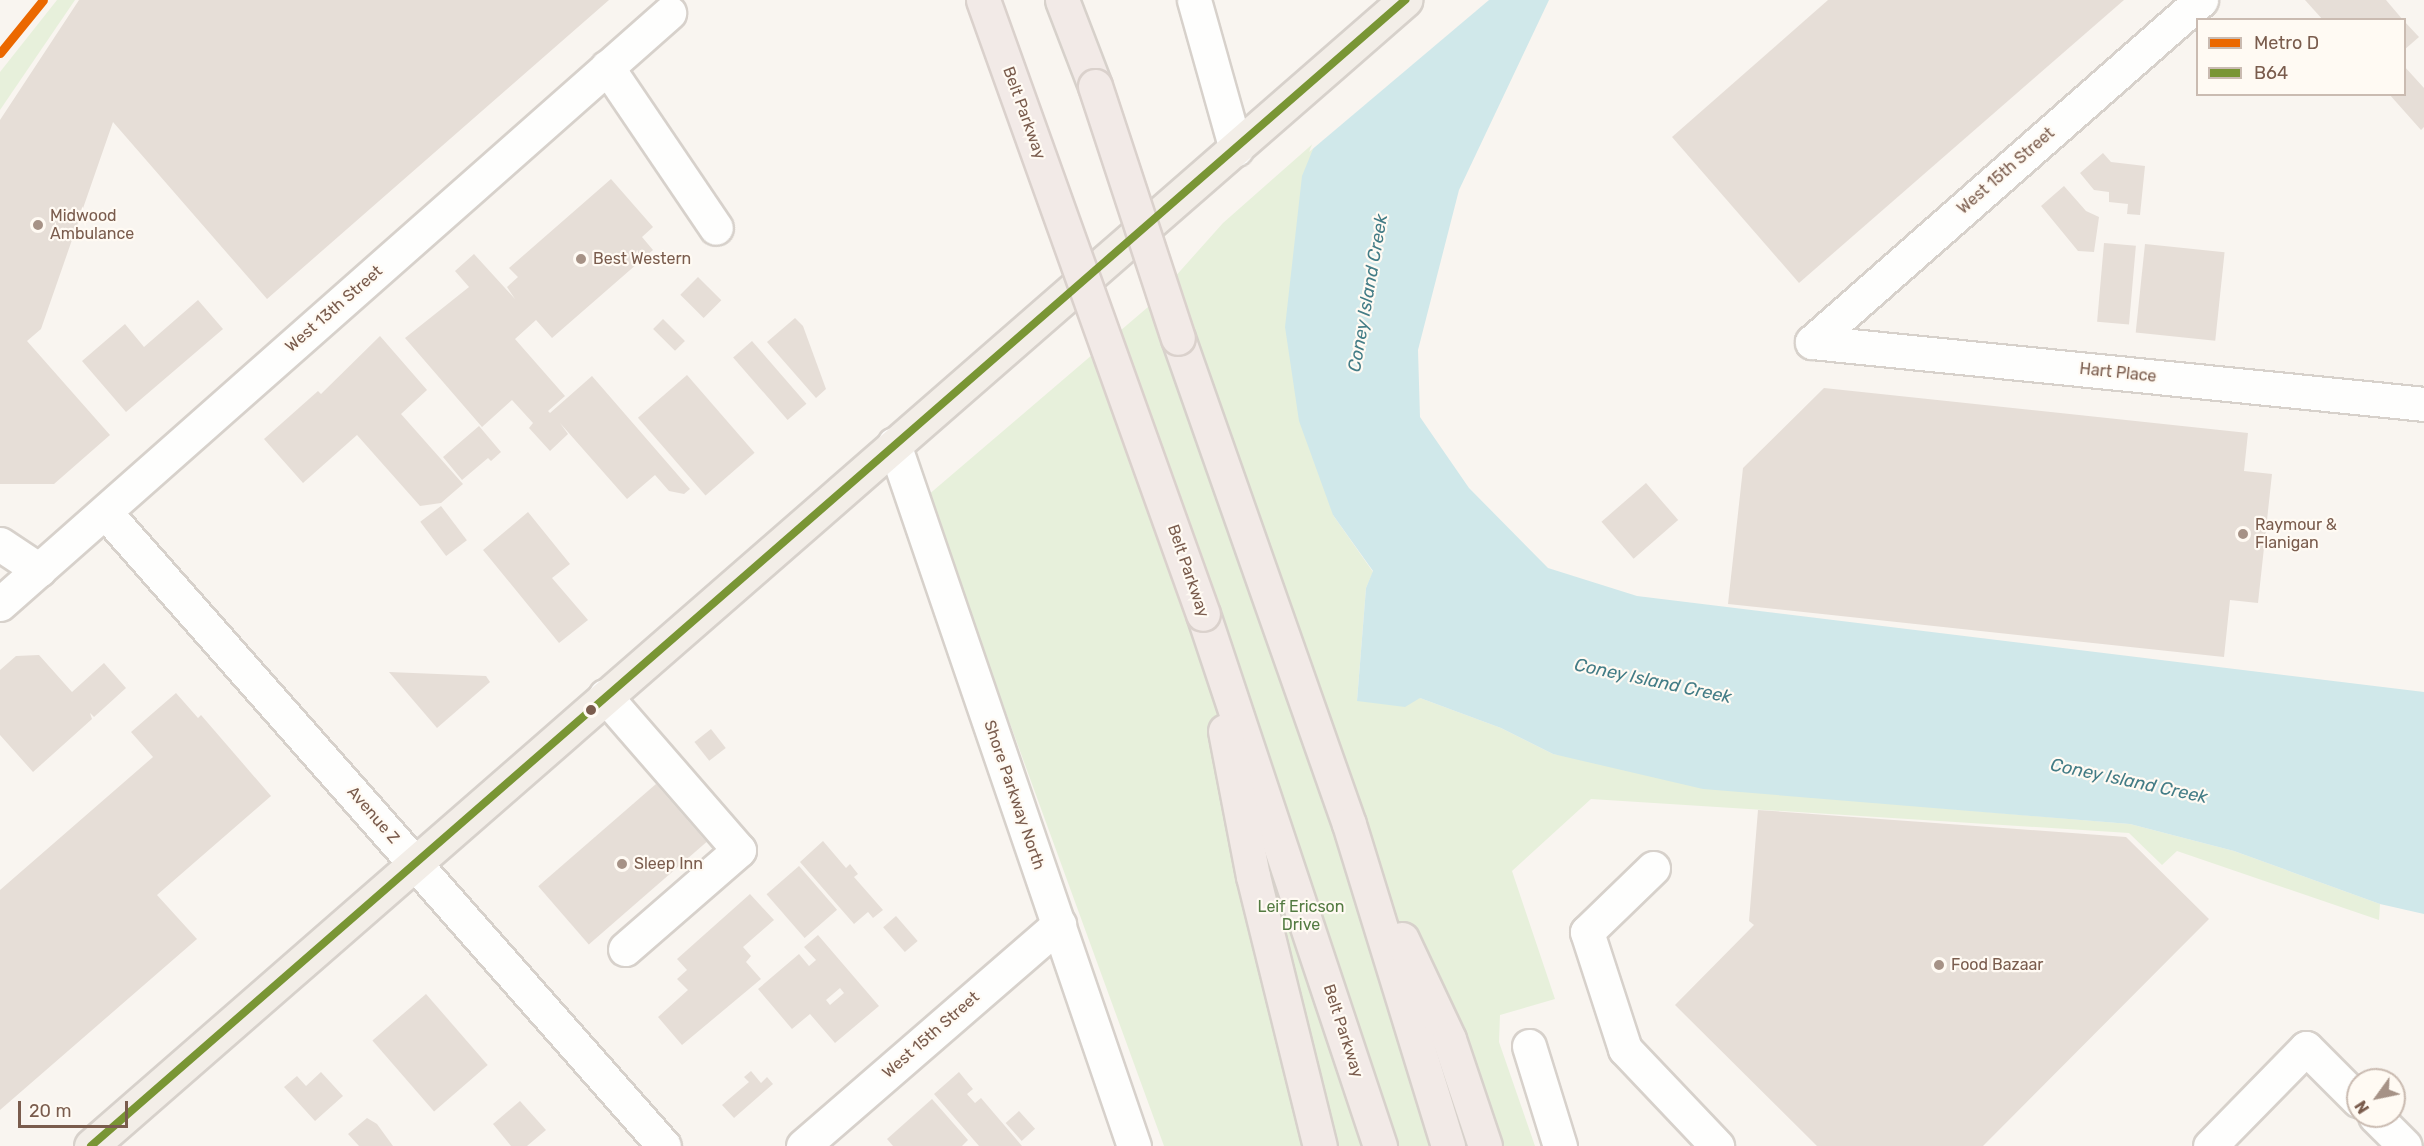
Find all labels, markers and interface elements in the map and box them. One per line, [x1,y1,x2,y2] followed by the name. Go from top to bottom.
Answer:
[2196,18,2406,96] legend
[2254,32,2319,54] text: Metro D
[2254,62,2288,84] text: B64
[998,64,1050,162] street label: Belt Parkway
[1954,124,2058,218] street label: West 15th Street
[50,206,134,244] place label: Midwood Ambulance
[1343,212,1393,374] water label: Coney Island Creek
[31,218,45,232] marker: Midwood Ambulance
[593,249,692,269] place label: Best Western
[574,252,588,266] marker: Best Western
[282,262,386,356] street label: West 13th Street
[2079,359,2157,387] street label: Hart Place
[2255,515,2337,553] place label: Raymour & Flanigan
[1163,522,1213,620] street label: Belt Parkway
[2236,527,2250,541] marker: Raymour & Flanigan
[1572,654,1734,708] water label: Coney Island Creek
[585,704,597,716] unlabelled marker
[979,717,1049,873] street label: Shore Parkway North
[2048,754,2210,808] water label: Coney Island Creek
[343,782,403,848] street label: Avenue Z
[634,854,703,874] place label: Sleep Inn
[615,857,629,871] marker: Sleep Inn
[1257,897,1345,935] park label: Leif Ericson Drive
[1951,955,2043,975] place label: Food Bazaar
[1932,958,1946,972] marker: Food Bazaar
[1319,982,1367,1080] street label: Belt Parkway
[879,988,983,1082] street label: West 15th Street
[2346,1068,2406,1128] north arrow
[21,1089,130,1127] scale bar
[2351,1097,2373,1117] text: N
[29,1100,71,1122] text: 20 m

